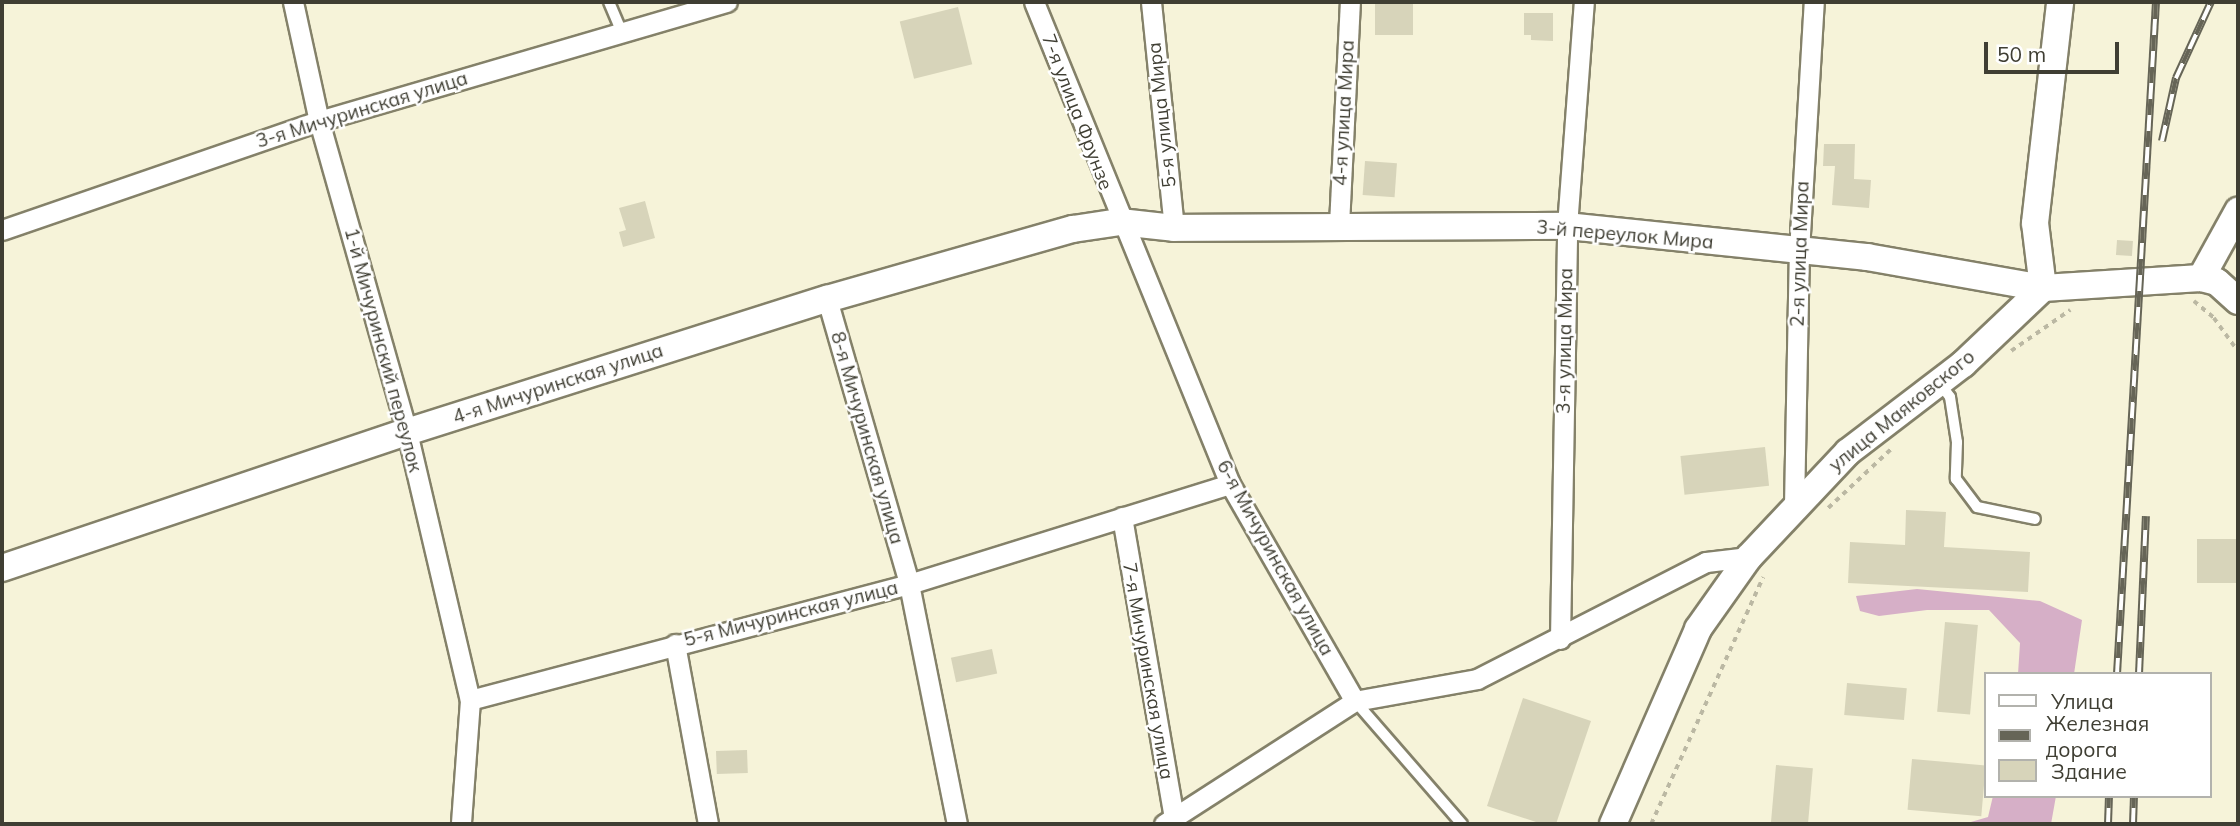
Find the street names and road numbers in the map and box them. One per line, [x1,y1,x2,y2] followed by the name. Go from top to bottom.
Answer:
[1037,31,1117,193] street label: 7-я улица Фрунзе
[1329,39,1359,187] street label: 4-я улица Мира
[1143,41,1181,189] street label: 5-я улица Мира
[254,67,470,153] street label: 3-я Мичуринская улица
[1786,181,1814,327] street label: 2-я улица Мира
[1536,216,1714,254] street label: 3-й переулок Мира
[339,225,427,475] street label: 1-й Мичуринский переулок
[1552,268,1578,414] street label: 3-я улица Мира
[826,329,908,547] street label: 8-я Мичуринская улица
[450,339,666,429] street label: 4-я Мичуринская улица
[1825,345,1979,477] street label: улица Маяковского
[1212,456,1338,660] street label: 6-я Мичуринская улица
[1118,561,1178,781] street label: 7-я Мичуринская улица
[682,576,900,652] street label: 5-я Мичуринская улица

